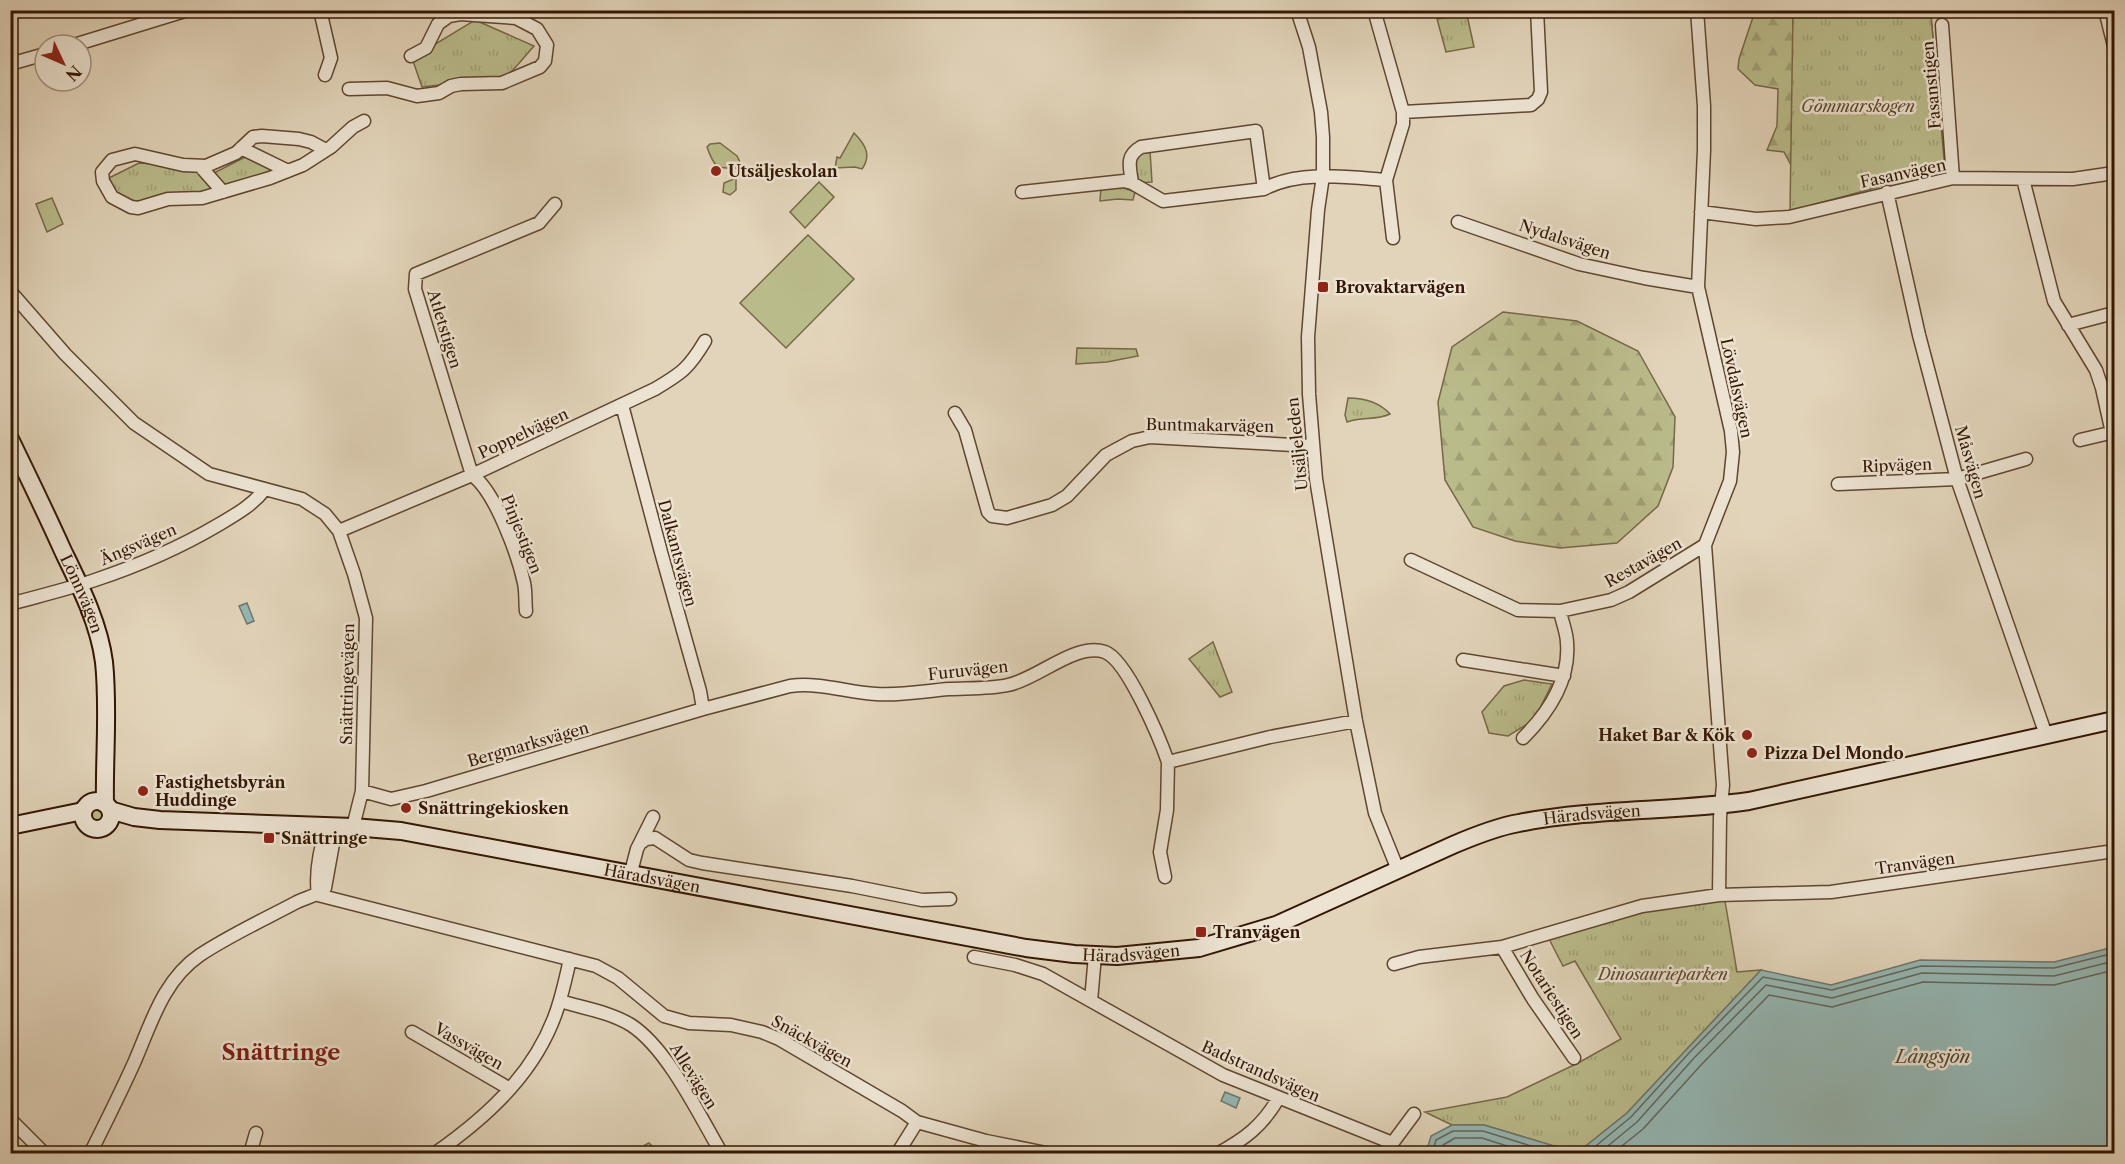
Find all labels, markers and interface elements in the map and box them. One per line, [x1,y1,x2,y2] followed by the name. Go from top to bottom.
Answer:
[33,33,93,93] north arrow
[1917,40,1945,130] street label: Fasanstigen
[62,61,86,85] text: N
[1801,96,1915,116] park label: Gömmarskogen
[1858,154,1948,192] street label: Fasanvägen
[728,161,838,181] place label: Utsäljeskolan
[709,164,723,178] marker: Utsäljeskolan
[1517,215,1613,263] street label: Nydalsvägen
[1335,277,1465,297] place label: Brovaktarvägen
[1316,280,1330,294] marker: Brovaktarvägen
[423,286,466,371] street label: Atletstigen
[1717,336,1757,440] street label: Lövdalsvägen
[1282,396,1312,492] street label: Utsäljeleden
[475,403,571,463] street label: Poppelvägen
[1146,414,1274,436] street label: Buntmakarvägen
[1951,423,1991,501] street label: Måsvägen
[1862,454,1932,476] street label: Ripvägen
[497,491,547,577] street label: Pinjestigen
[654,497,702,609] street label: Dalkantsvägen
[96,519,179,569] street label: Ängsvägen
[1601,533,1685,591] street label: Restavägen
[56,551,107,636] street label: Lönnvägen
[336,623,358,745] street label: Snättringevägen
[927,656,1009,684] street label: Furuvägen
[465,717,591,771] street label: Bergmarksvägen
[1598,725,1735,745] place label: Haket Bar & Kök
[1740,728,1754,742] marker: Haket Bar & Kök
[1764,743,1904,763] place label: Pizza Del Mondo
[1745,746,1759,760] marker: Pizza Del Mondo
[155,772,285,810] place label: Fastighetsbyrån Huddinge
[136,784,150,798] marker: Fastighetsbyrån Huddinge
[418,798,569,818] place label: Snättringekiosken
[1542,800,1641,829] street label: Häradsvägen
[399,801,413,815] marker: Snättringekiosken
[281,828,368,848] place label: Snättringe
[262,831,276,845] marker: Snättringe
[1874,848,1956,878] street label: Tranvägen
[602,859,702,897] street label: Häradsvägen
[1213,922,1300,942] place label: Tranvägen
[1194,925,1208,939] marker: Tranvägen
[1082,940,1181,966] street label: Häradsvägen
[1516,946,1588,1042] street label: Notariestigen
[1596,964,1728,984] park label: Dinosaurieparken
[768,1011,856,1071] street label: Snäckvägen
[430,1018,507,1074] street label: Vassvägen
[1199,1036,1323,1106] street label: Badstrandsvägen
[665,1038,722,1113] street label: Allevägen
[222,1039,340,1066] district label: Snättringe
[1894,1046,1971,1068] water label: Långsjön

